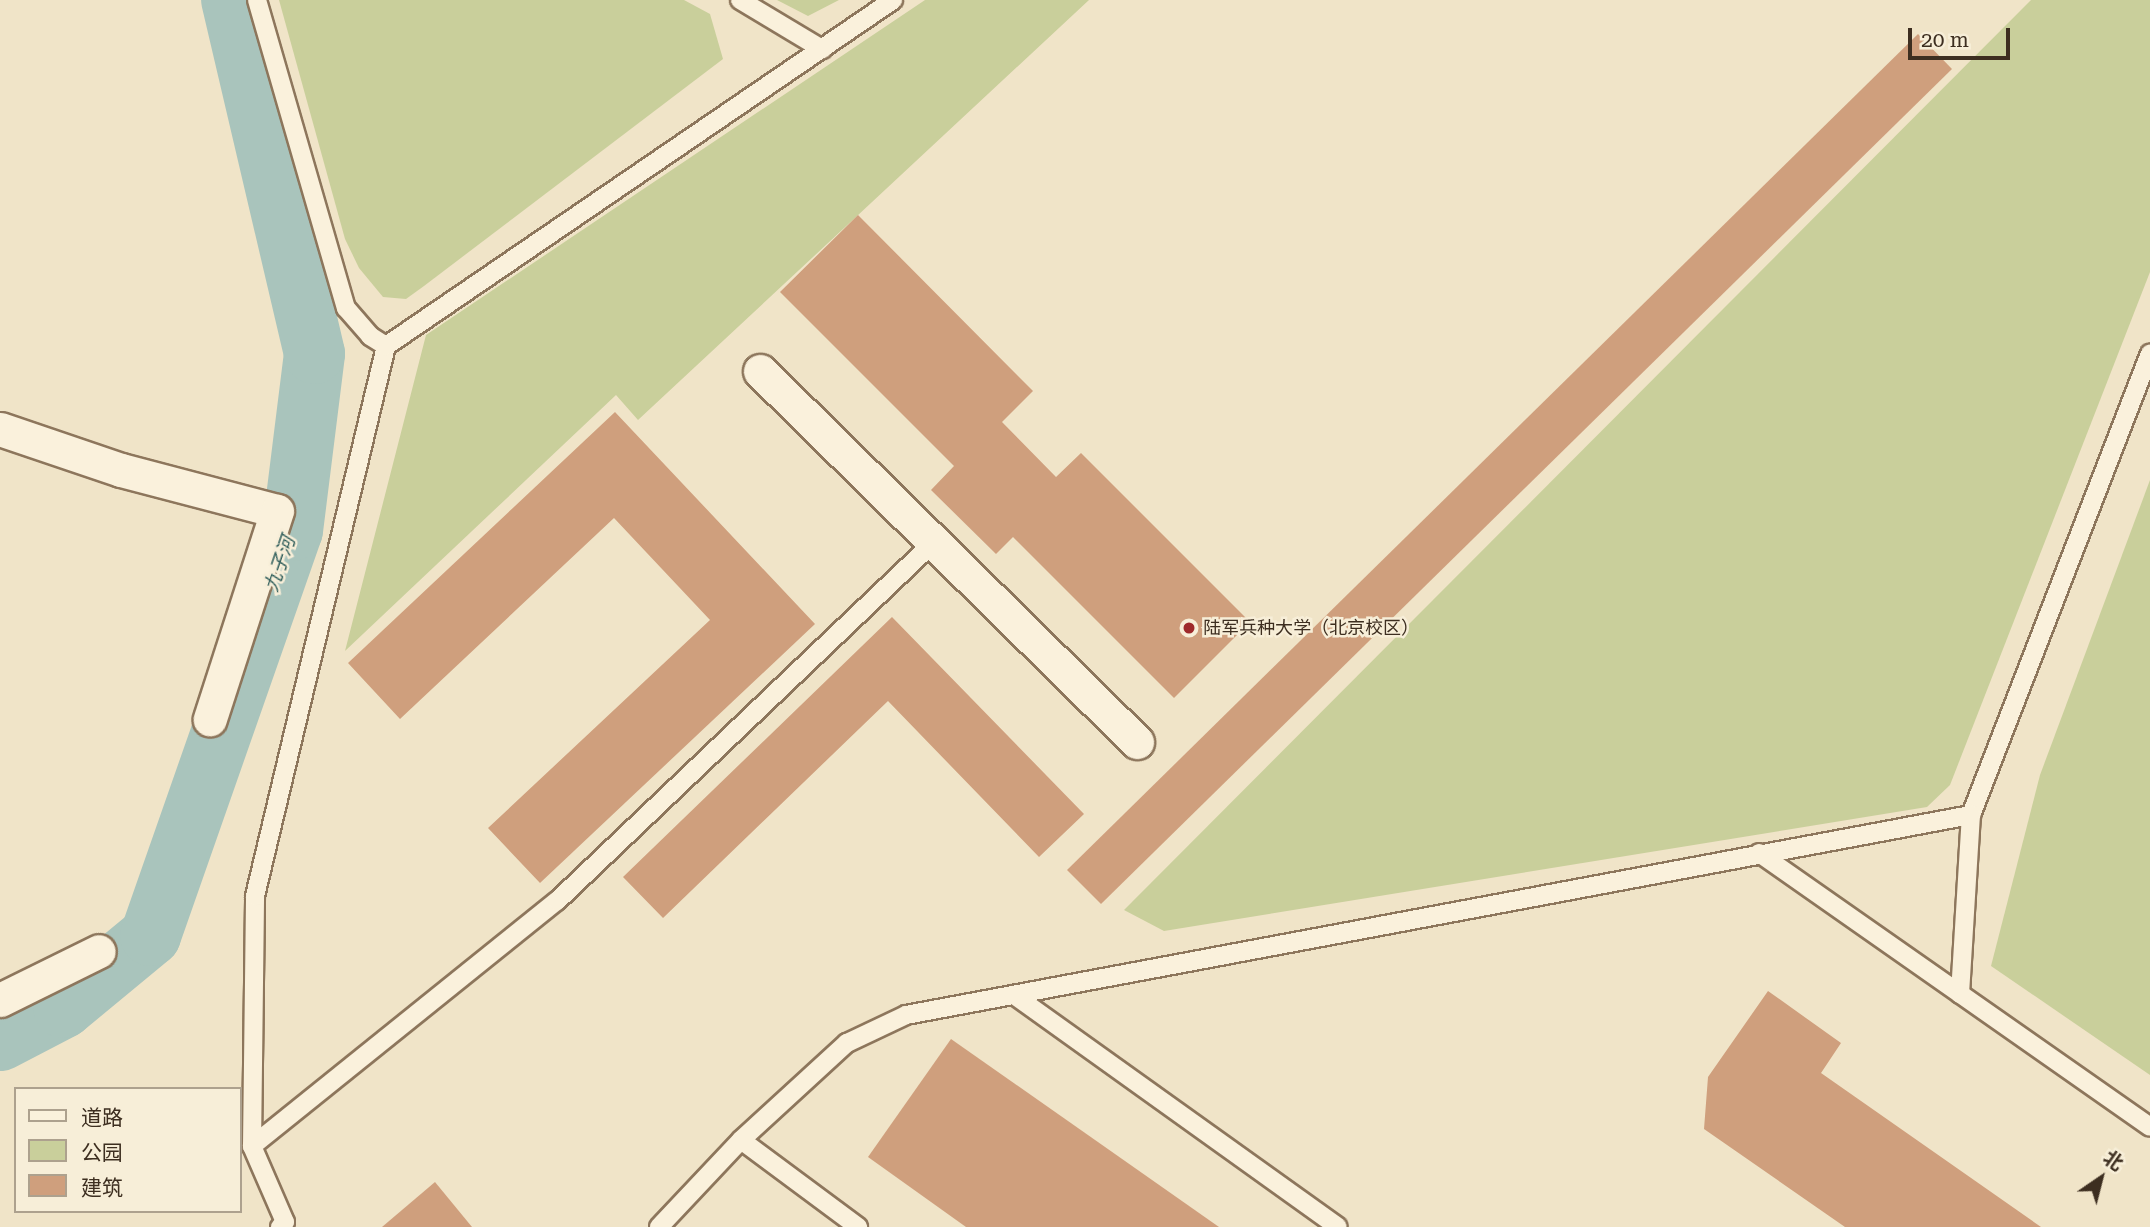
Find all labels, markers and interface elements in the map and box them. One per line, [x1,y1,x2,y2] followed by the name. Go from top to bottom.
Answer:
[1912,14,2014,58] scale bar
[1921,28,1969,52] text: 20 m
[260,533,300,595] water label: 九子河
[1203,617,1419,639] place label: 陆军兵种大学（北京校区）
[1181,620,1197,636] marker: 陆军兵种大学（北京校区）
[14,1087,242,1213] legend
[81,1106,123,1130] text: 道路
[81,1141,123,1165] text: 公园
[2066,1143,2136,1213] north arrow
[2099,1146,2128,1175] text: 北
[81,1176,123,1200] text: 建筑

